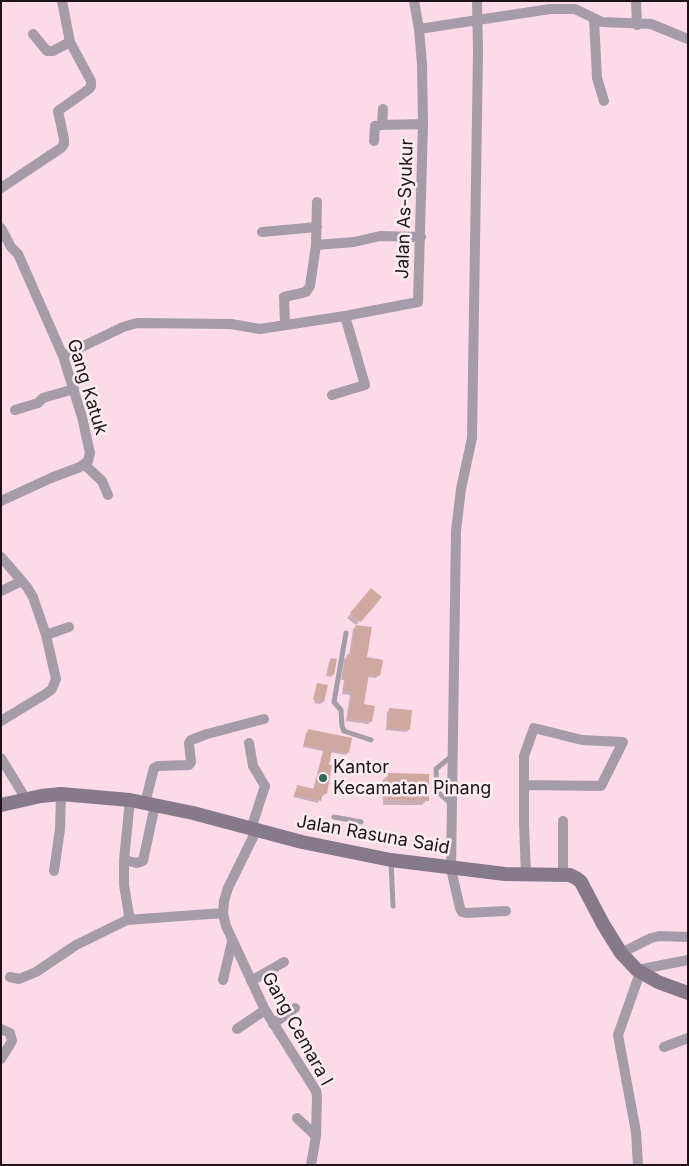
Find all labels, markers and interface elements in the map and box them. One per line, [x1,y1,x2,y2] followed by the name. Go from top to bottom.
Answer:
[392,138,418,280] street label: Jalan As-Syukur
[62,337,112,437] street label: Gang Katuk
[333,757,491,800] place label: Kantor Kecamatan Pinang
[317,772,329,784] marker: Kantor Kecamatan Pinang
[295,811,451,859] street label: Jalan Rasuna Said
[257,968,337,1090] street label: Gang Cemara I

